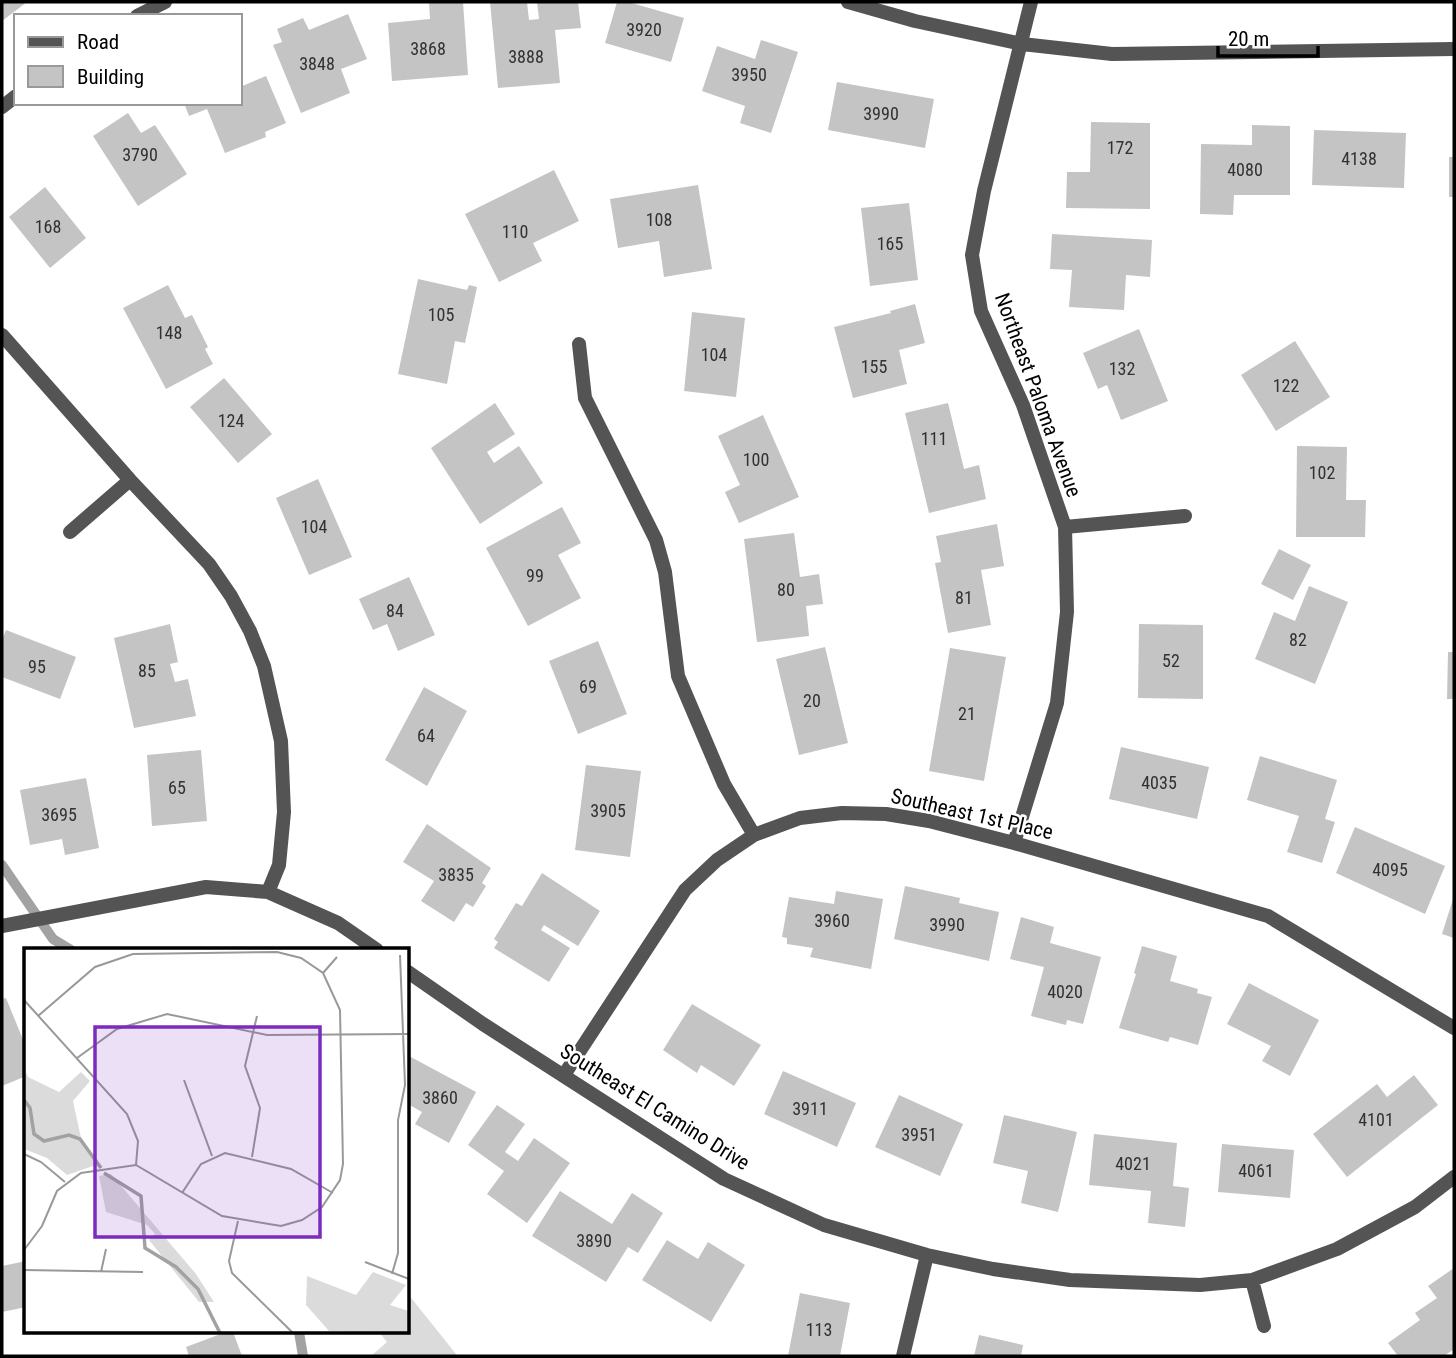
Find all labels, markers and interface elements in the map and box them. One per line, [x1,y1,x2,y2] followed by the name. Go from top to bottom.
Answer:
[14,14,242,105] legend
[1218,14,1318,58] scale bar
[626,19,662,40] house number: 3920
[1228,27,1269,51] text: 20 m
[77,30,119,54] text: Road
[410,38,446,59] house number: 3868
[508,46,544,67] house number: 3888
[299,53,335,74] house number: 3848
[731,64,767,85] house number: 3950
[77,65,144,89] text: Building
[863,103,899,124] house number: 3990
[1107,137,1133,158] house number: 172
[122,144,158,165] house number: 3790
[1341,148,1377,169] house number: 4138
[1227,159,1263,180] house number: 4080
[646,209,672,230] house number: 108
[35,216,61,237] house number: 168
[502,221,528,242] house number: 110
[877,233,903,254] house number: 165
[990,290,1086,500] street label: Northeast Paloma Avenue
[428,304,454,325] house number: 105
[156,322,182,343] house number: 148
[701,344,727,365] house number: 104
[861,356,887,377] house number: 155
[1109,358,1135,379] house number: 132
[1273,375,1299,396] house number: 122
[218,410,244,431] house number: 124
[921,428,947,449] house number: 111
[743,449,769,470] house number: 100
[1309,462,1335,483] house number: 102
[301,516,327,537] house number: 104
[526,565,544,586] house number: 99
[777,579,795,600] house number: 80
[955,587,973,608] house number: 81
[386,600,404,621] house number: 84
[1289,629,1307,650] house number: 82
[1162,650,1180,671] house number: 52
[28,656,46,677] house number: 95
[138,660,156,681] house number: 85
[579,676,597,697] house number: 69
[803,690,821,711] house number: 20
[958,703,976,724] house number: 21
[417,725,435,746] house number: 64
[1141,772,1177,793] house number: 4035
[168,777,186,798] house number: 65
[889,784,1055,844] street label: Southeast 1st Place
[590,800,626,821] house number: 3905
[41,804,77,825] house number: 3695
[1372,859,1408,880] house number: 4095
[438,864,474,885] house number: 3835
[814,910,850,931] house number: 3960
[929,914,965,935] house number: 3990
[24,948,410,1334] inset map
[1047,981,1083,1002] house number: 4020
[556,1039,754,1175] street label: Southeast El Camino Drive
[422,1087,458,1108] house number: 3860
[792,1098,828,1119] house number: 3911
[1358,1109,1394,1130] house number: 4101
[901,1124,937,1145] house number: 3951
[1115,1153,1151,1174] house number: 4021
[1238,1160,1274,1181] house number: 4061
[576,1230,612,1251] house number: 3890
[806,1319,832,1340] house number: 113

